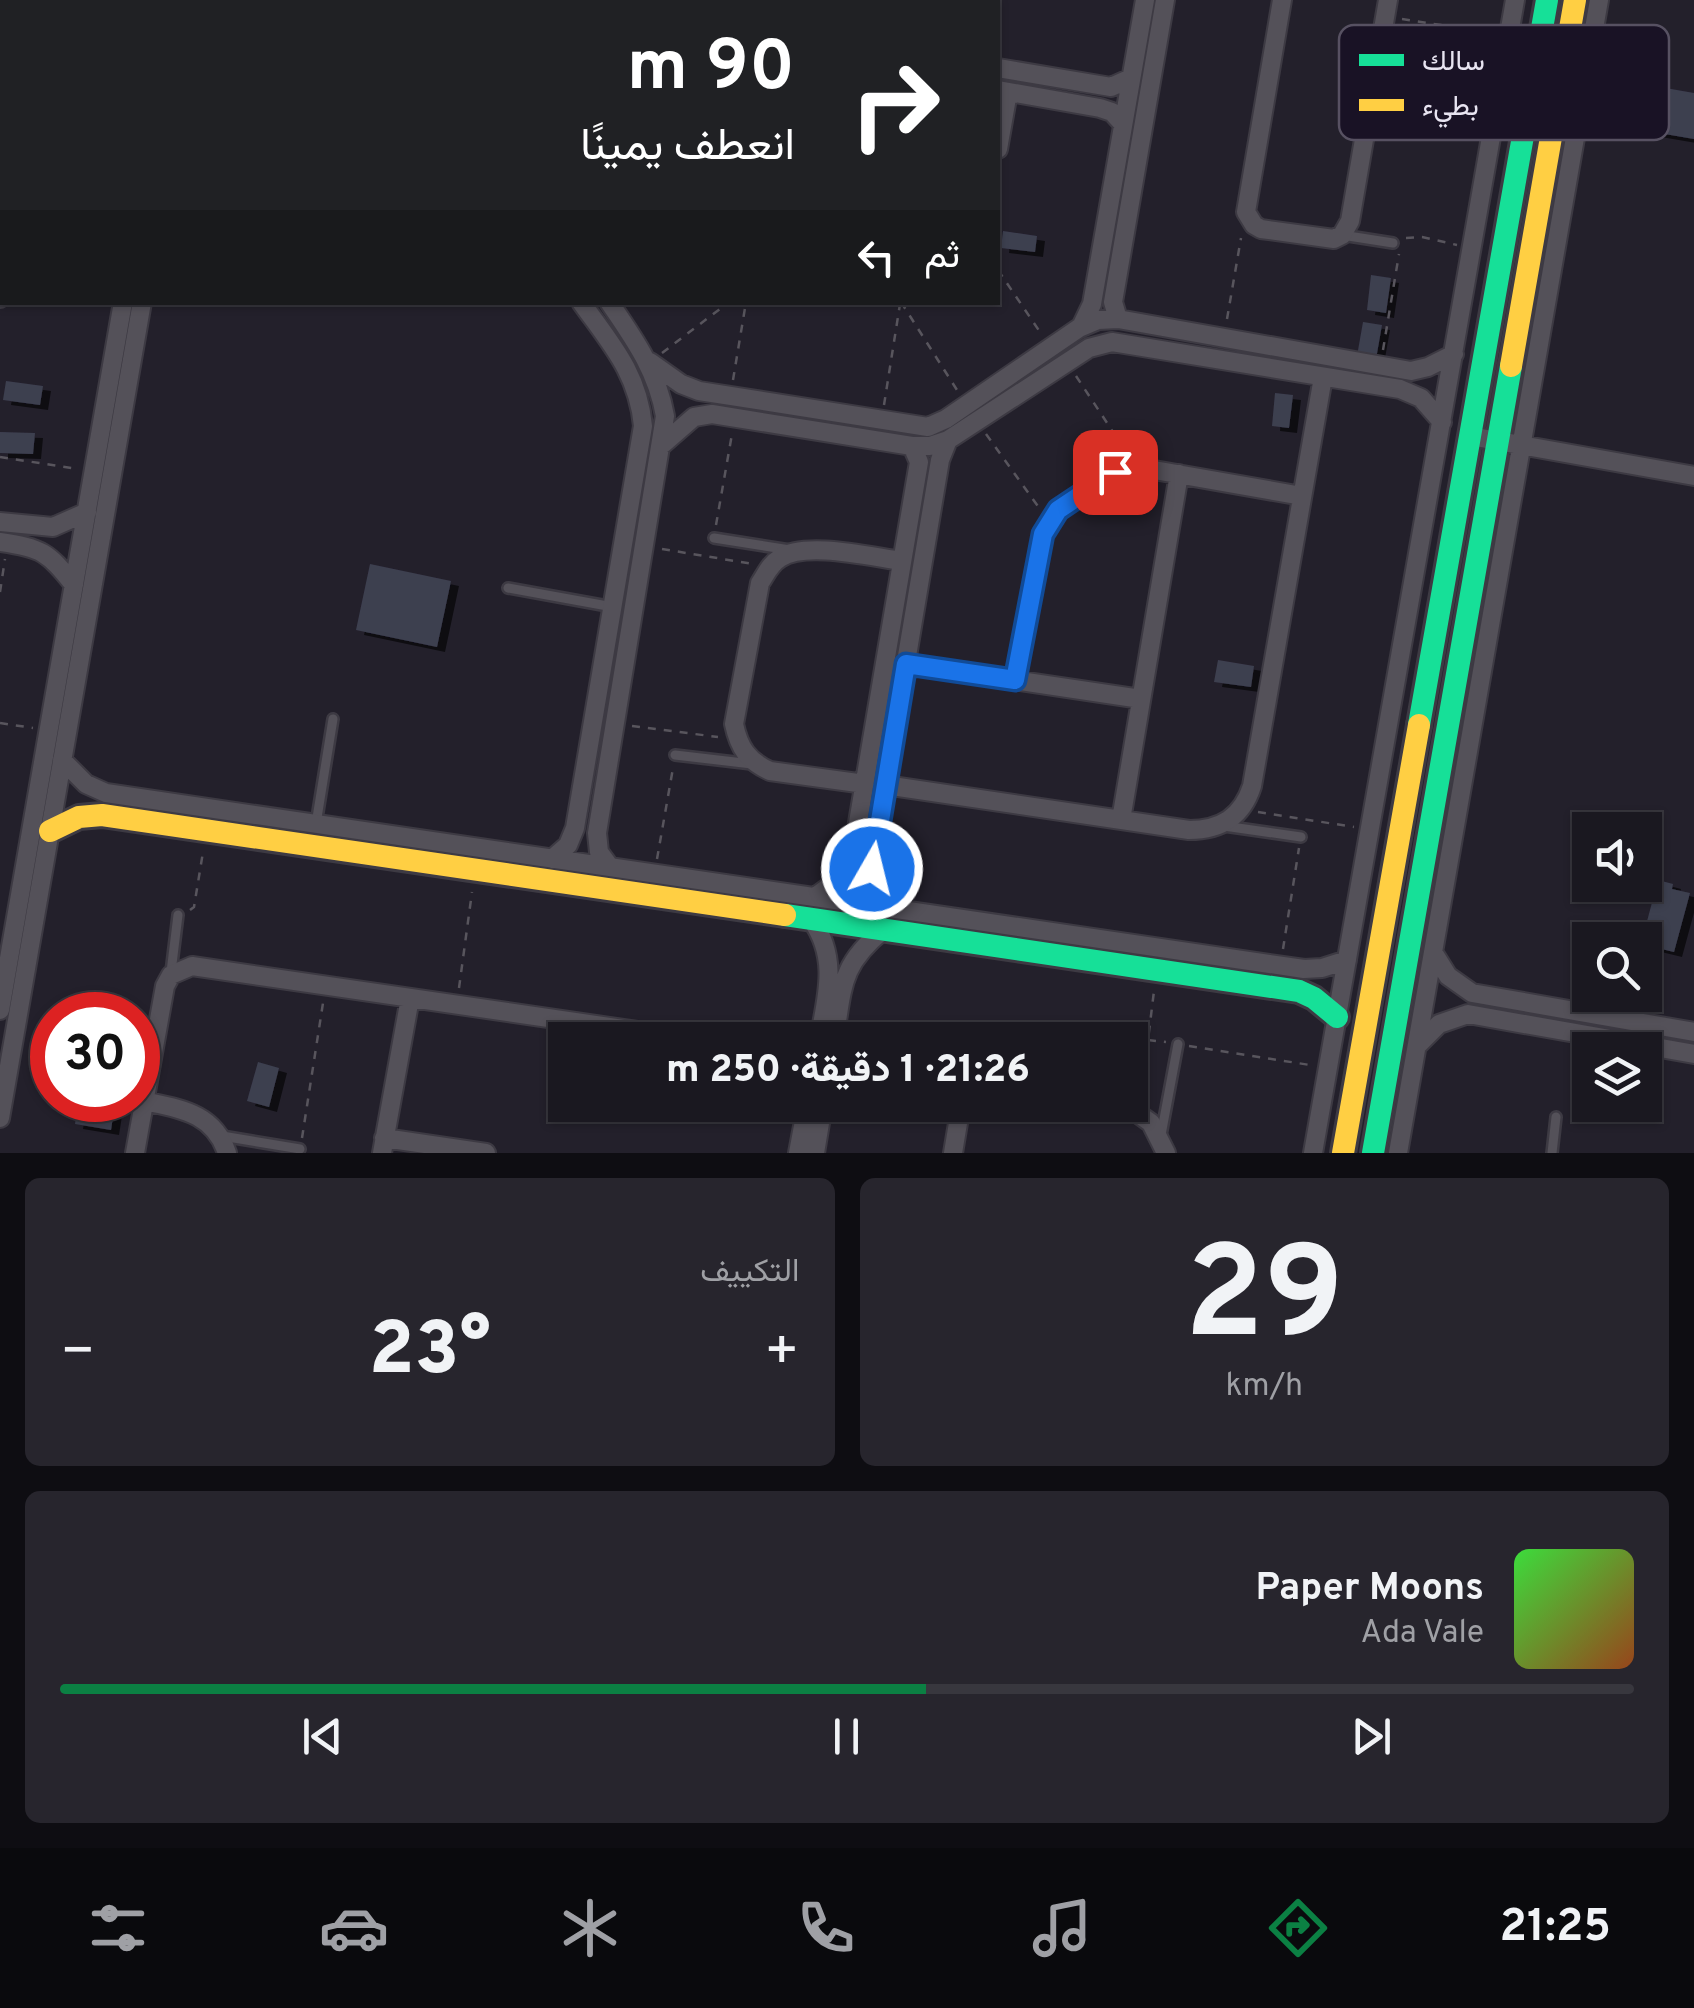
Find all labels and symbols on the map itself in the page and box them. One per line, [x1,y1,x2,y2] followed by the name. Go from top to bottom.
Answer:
[1339,25,1669,140] legend
[1422,45,1485,81] text: سالك
[1422,90,1479,128] text: بطيء
[1073,430,1158,515] pin
[820,817,924,921] position arrow
[30,992,160,1122] speed limit sign: 30

